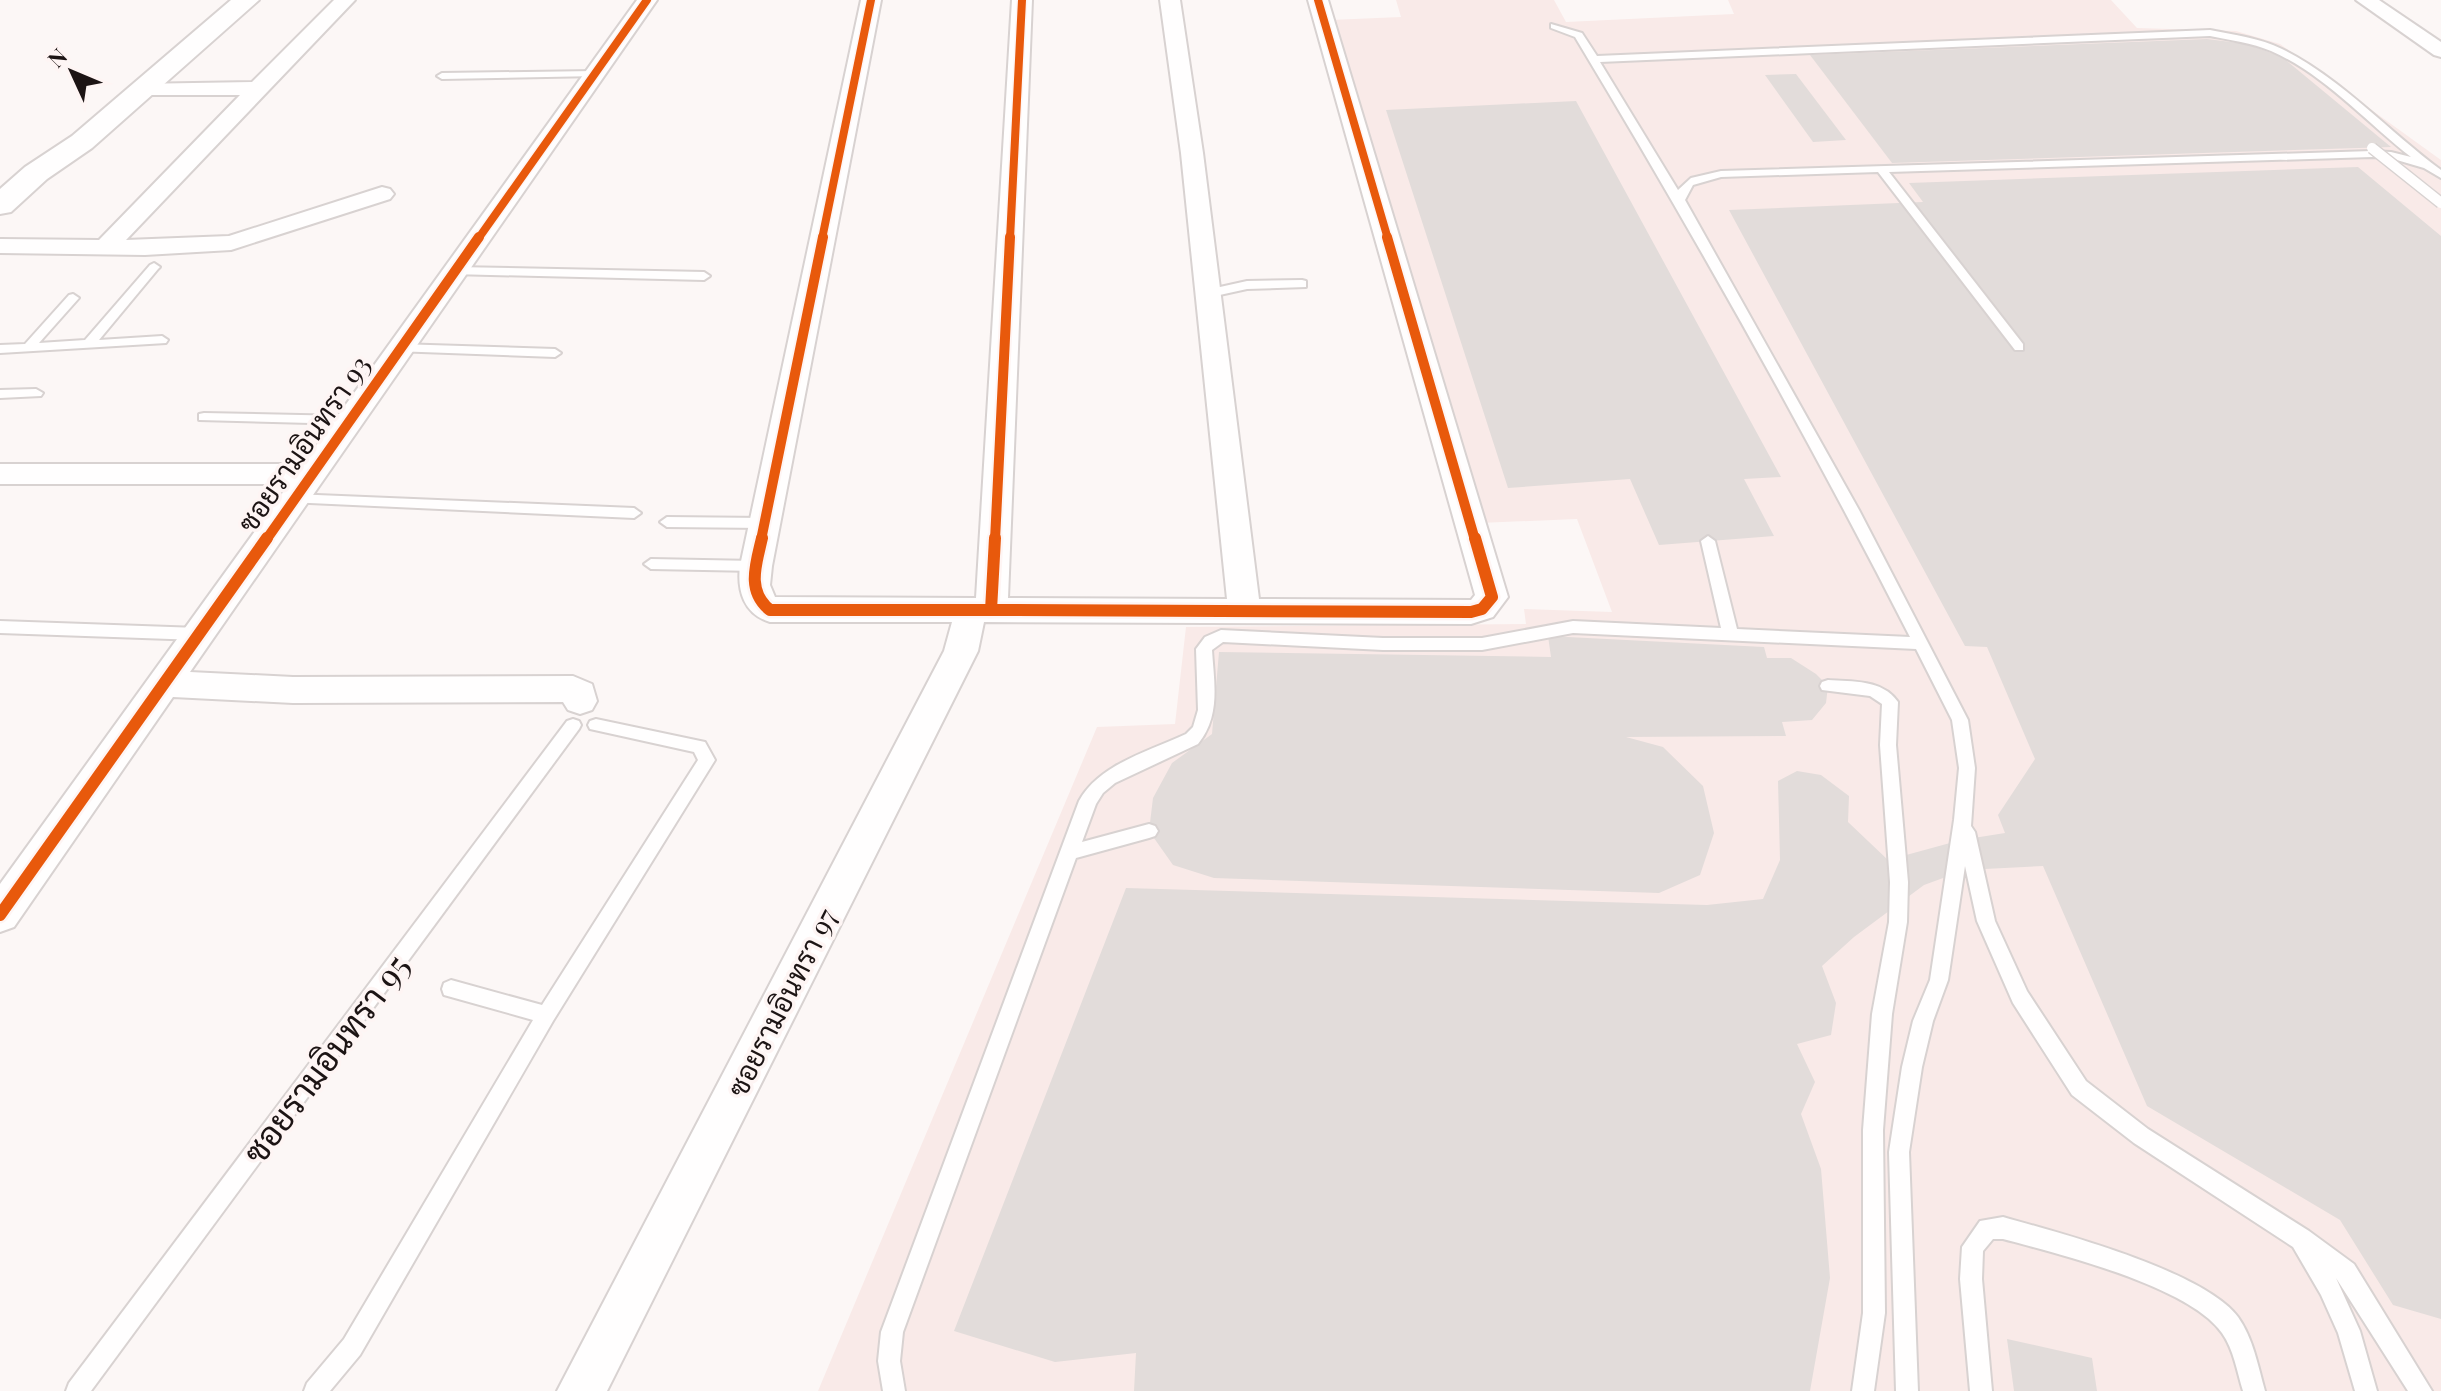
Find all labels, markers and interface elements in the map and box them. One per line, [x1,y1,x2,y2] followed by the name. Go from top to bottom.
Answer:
[32,32,112,112] north arrow
[41,41,73,74] text: N
[228,347,378,539] street label: ซอยรามอินทรา 93
[718,901,845,1102] street label: ซอยรามอินทรา 97
[231,944,419,1172] street label: ซอยรามอินทรา 95

